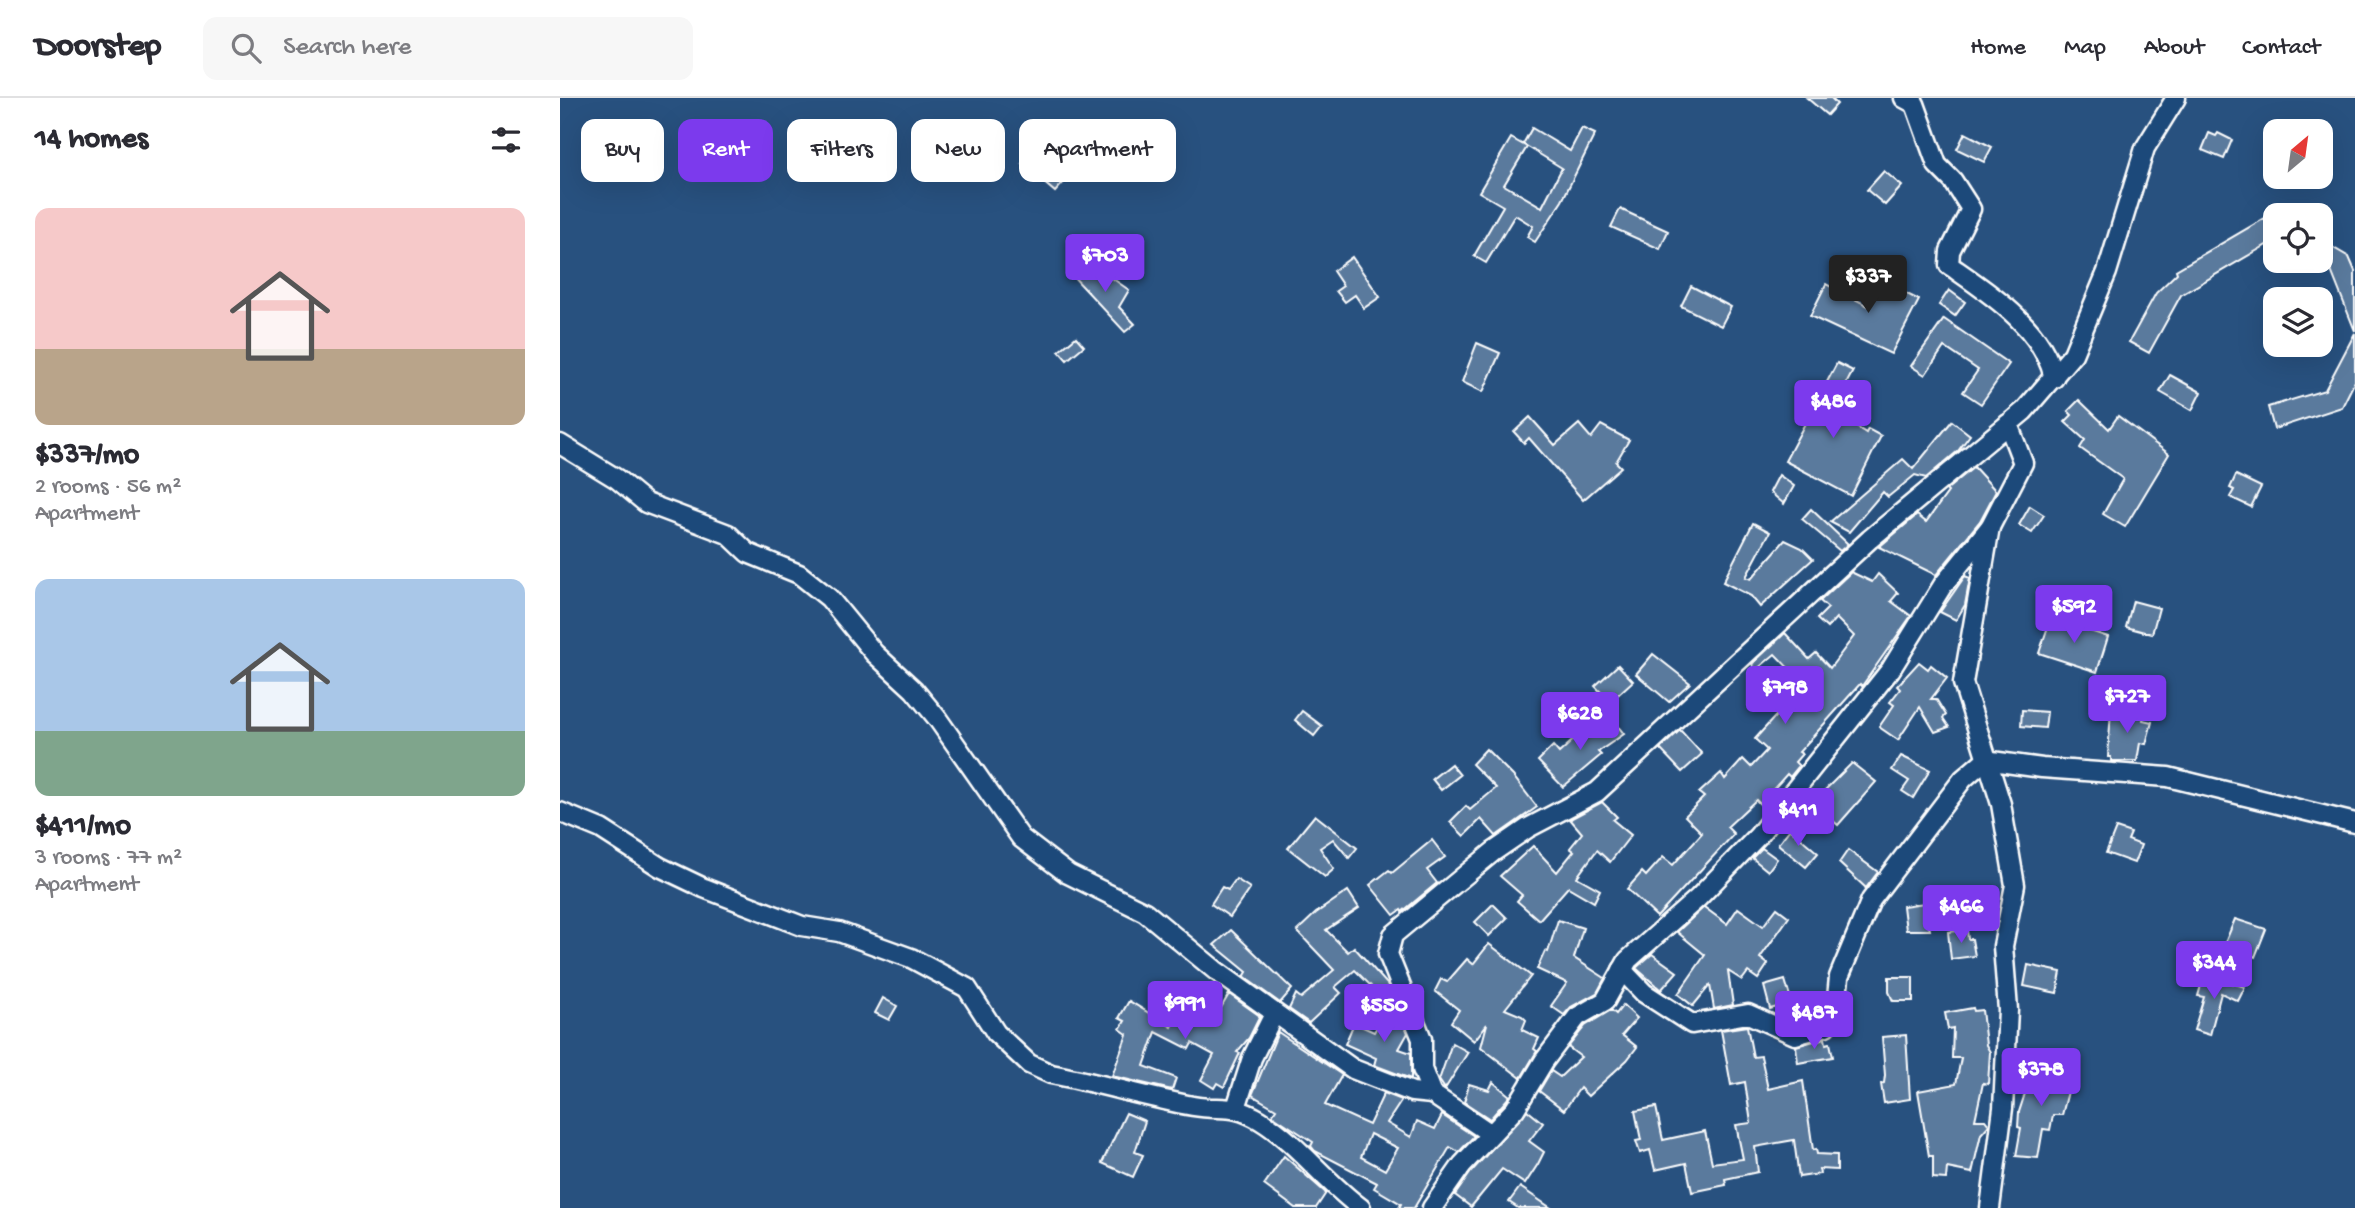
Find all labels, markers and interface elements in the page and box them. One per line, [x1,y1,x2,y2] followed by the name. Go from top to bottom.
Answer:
[203,17,693,80] search box
[35,29,161,67] text: Doorstep
[227,29,265,67] icon: search
[283,33,411,64] text: Search here
[1970,34,2026,63] text: Home
[2064,34,2106,63] text: Map
[2144,34,2204,63] text: About
[2242,34,2320,63] text: Contact
[581,119,664,182] chip: Buy
[678,119,773,182] chip: Rent
[787,119,897,182] chip: Filters
[911,119,1005,182] chip: New
[1019,119,1176,182] chip: Apartment
[2263,119,2333,189] north arrow
[2263,119,2333,357] map controls
[487,121,525,159] icon: filters
[35,123,148,158] text: 14 homes
[2263,203,2333,273] button: locate
[1064,234,1146,294] pin: $703
[1081,243,1129,270] text: $703
[217,253,343,379] icon: home
[1827,256,1909,315] pin: $337
[1845,264,1891,291] text: $337
[2263,287,2333,357] button: layers
[1792,380,1874,440] pin: $486
[1810,389,1856,416] text: $486
[35,439,139,474] text: $337/mo
[35,474,181,501] text: 2 rooms · 56 m²
[35,501,139,528] text: Apartment
[2033,586,2115,645] pin: $592
[2051,594,2097,621] text: $592
[217,624,343,750] icon: home
[1744,666,1826,726] pin: $798
[1762,675,1808,702] text: $798
[2086,676,2168,735] pin: $727
[2104,684,2150,711] text: $727
[1539,692,1621,752] pin: $628
[1557,701,1603,728] text: $628
[1757,788,1839,848] pin: $411
[1778,797,1818,824] text: $411
[35,810,131,845] text: $411/mo
[35,845,182,872] text: 3 rooms · 77 m²
[35,872,139,899] text: Apartment
[1920,886,2002,945] pin: $466
[1939,894,1983,921] text: $466
[2173,942,2255,1001] pin: $344
[2192,950,2236,977] text: $344
[1144,982,1226,1041] pin: $991
[1343,984,1425,1044] pin: $550
[1164,990,1206,1017] text: $991
[1773,992,1855,1051] pin: $487
[1360,993,1408,1020] text: $550
[1791,1000,1837,1027] text: $487
[2000,1048,2082,1108] pin: $378
[2018,1057,2064,1084] text: $378

